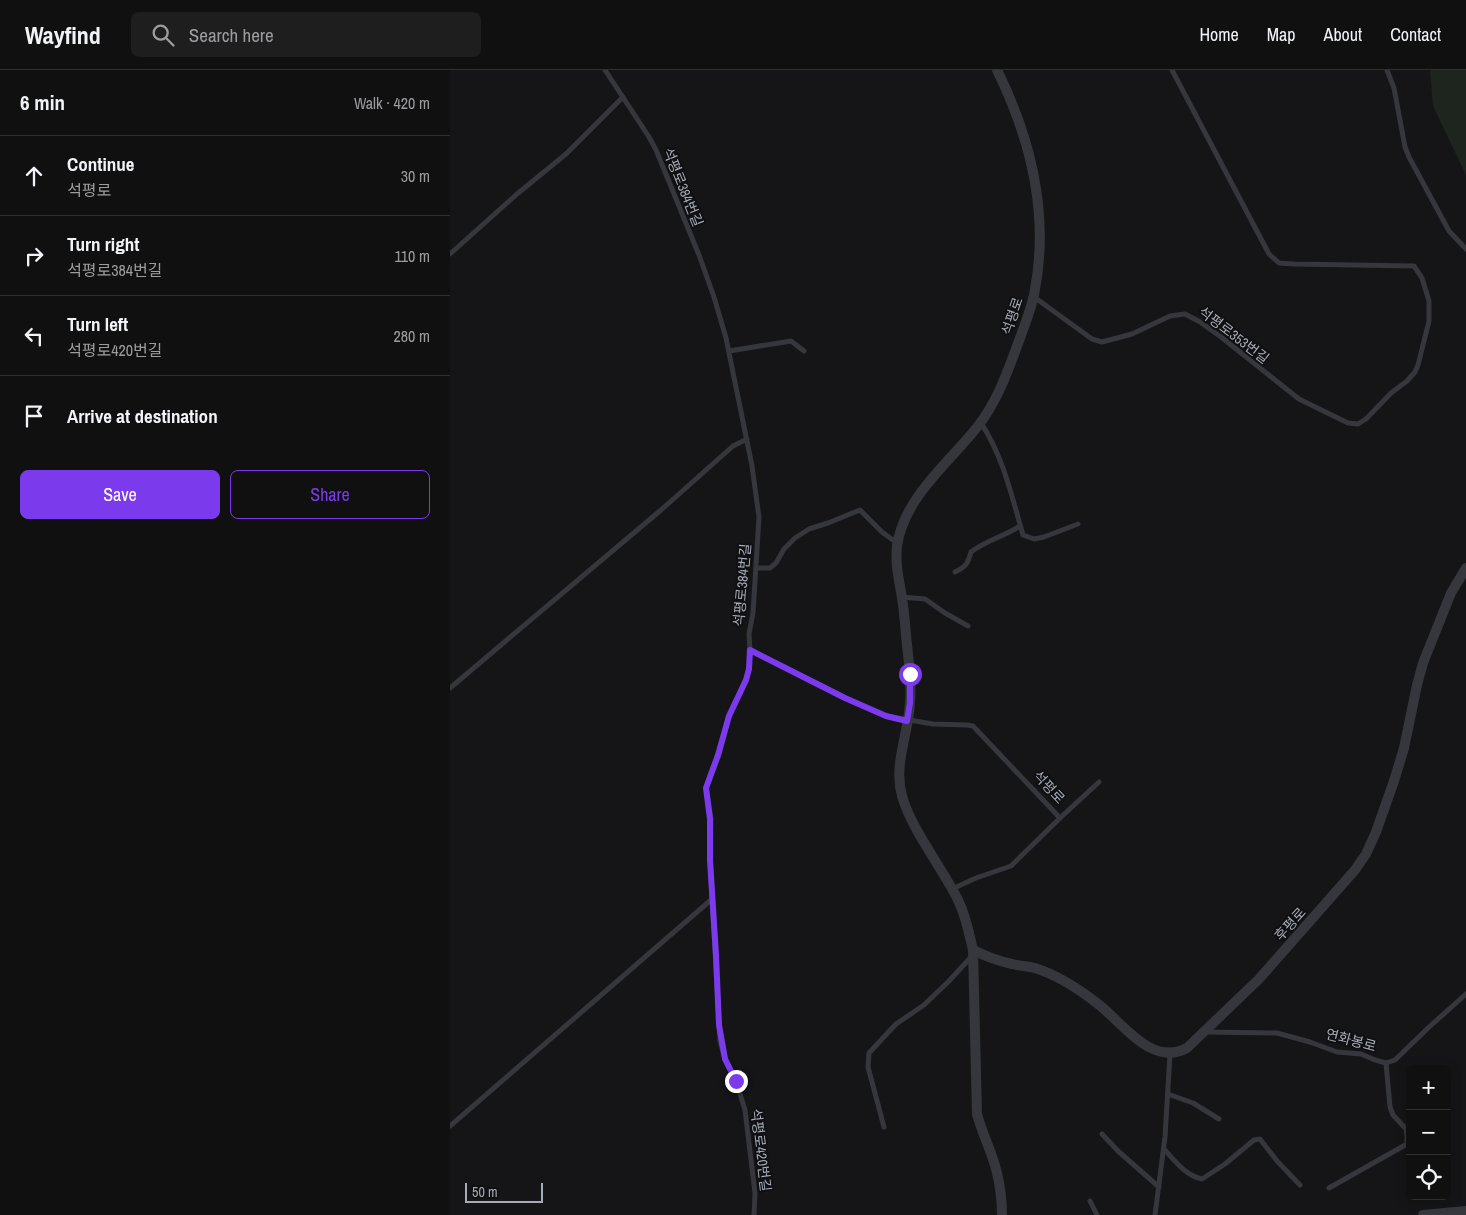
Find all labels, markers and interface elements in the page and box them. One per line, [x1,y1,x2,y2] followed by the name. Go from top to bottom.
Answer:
[131,12,481,57] search box
[25,19,101,51] text: Wayfind
[149,21,177,49] icon: search
[189,22,274,48] text: Search here
[1199,22,1239,47] text: Home
[1267,22,1296,47] text: Map
[1324,22,1362,47] text: About
[1390,22,1441,47] text: Contact
[20,88,65,117] text: 6 min
[354,92,430,114] text: Walk · 420 m
[659,145,707,229] street label: 석평로384번길
[67,151,135,177] text: Continue
[20,162,48,190] icon: ahead
[401,165,430,187] text: 30 m
[67,179,111,201] text: 석평로
[67,231,139,257] text: Turn right
[20,242,48,270] icon: right
[394,245,430,267] text: 110 m
[67,259,163,281] text: 석평로384번길
[997,295,1027,337] street label: 석평로
[1195,303,1273,367] street label: 석평로353번길
[67,311,128,337] text: Turn left
[20,322,48,350] icon: left
[394,325,430,347] text: 280 m
[67,339,163,361] text: 석평로420번길
[20,402,48,430] icon: arrive
[67,403,218,429] text: Arrive at destination
[20,470,220,519] button: Save
[230,470,430,519] button: Share
[729,543,755,627] street label: 석평로384번길
[899,663,922,686] route start
[1029,767,1069,807] street label: 석평로
[1270,904,1310,944] street label: 후평로
[1324,1025,1378,1055] street label: 연화봉로
[1406,1065,1451,1200] map controls
[1406,1065,1451,1110] button: +
[725,1070,748,1093] route end
[747,1107,775,1193] street label: 석평로420번길
[1406,1110,1451,1155] button: −
[1406,1155,1451,1200] button: locate
[465,1180,542,1203] scale bar
[472,1183,498,1201] text: 50 m

